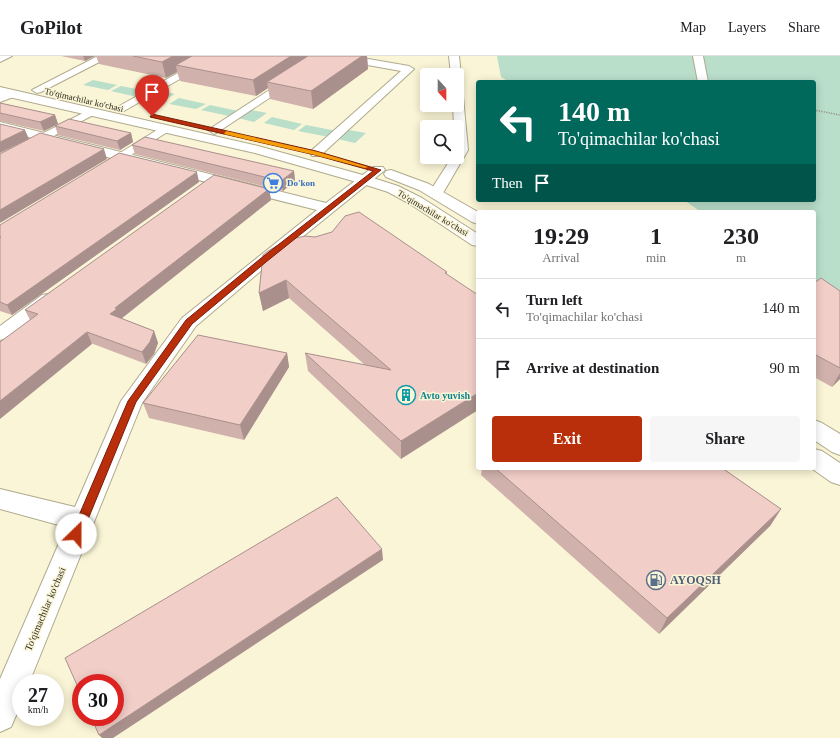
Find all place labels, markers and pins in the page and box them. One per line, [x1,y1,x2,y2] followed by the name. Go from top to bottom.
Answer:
[135,75,169,116] pin
[262,172,284,194] supermarket icon: Do'kon
[287,178,315,188] place label: Do'kon
[395,384,417,406] building icon: Avto yuvish
[420,390,471,401] place label: Avto yuvish
[645,569,667,591] fuel station icon: AYOQSH
[670,573,722,587] place label: AYOQSH

